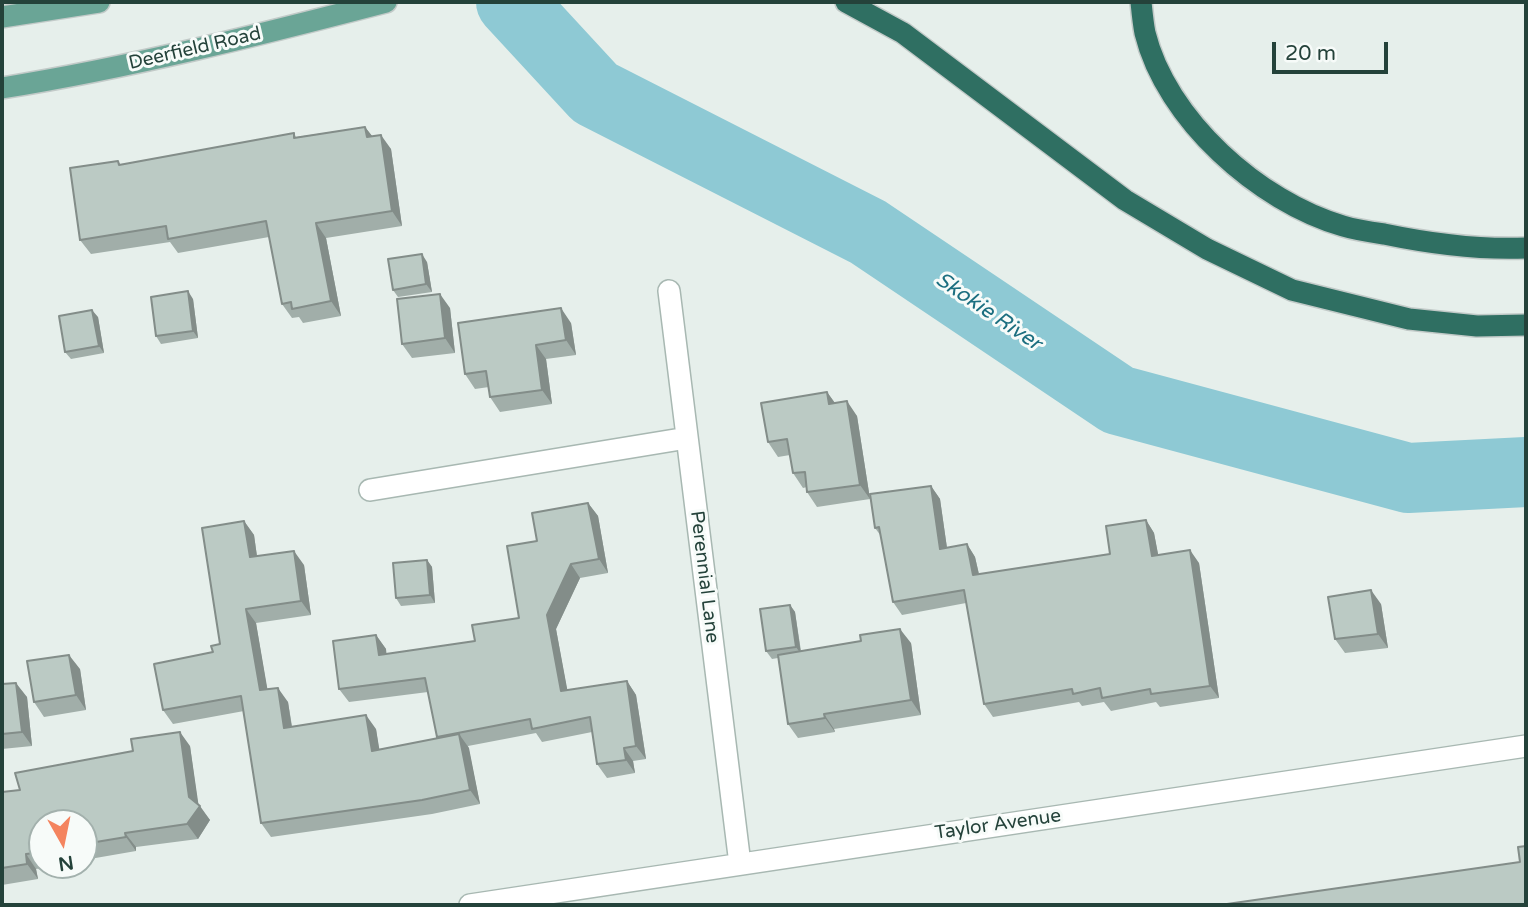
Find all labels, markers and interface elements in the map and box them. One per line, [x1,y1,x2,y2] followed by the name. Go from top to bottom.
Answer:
[127,23,263,75] street label: Deerfield Road
[1276,28,1392,72] scale bar
[1285,41,1336,66] text: 20 m
[930,267,1046,357] water label: Skokie River
[685,510,723,644] street label: Perennial Lane
[933,805,1063,845] street label: Taylor Avenue
[28,809,98,879] north arrow
[57,851,75,875] text: N

